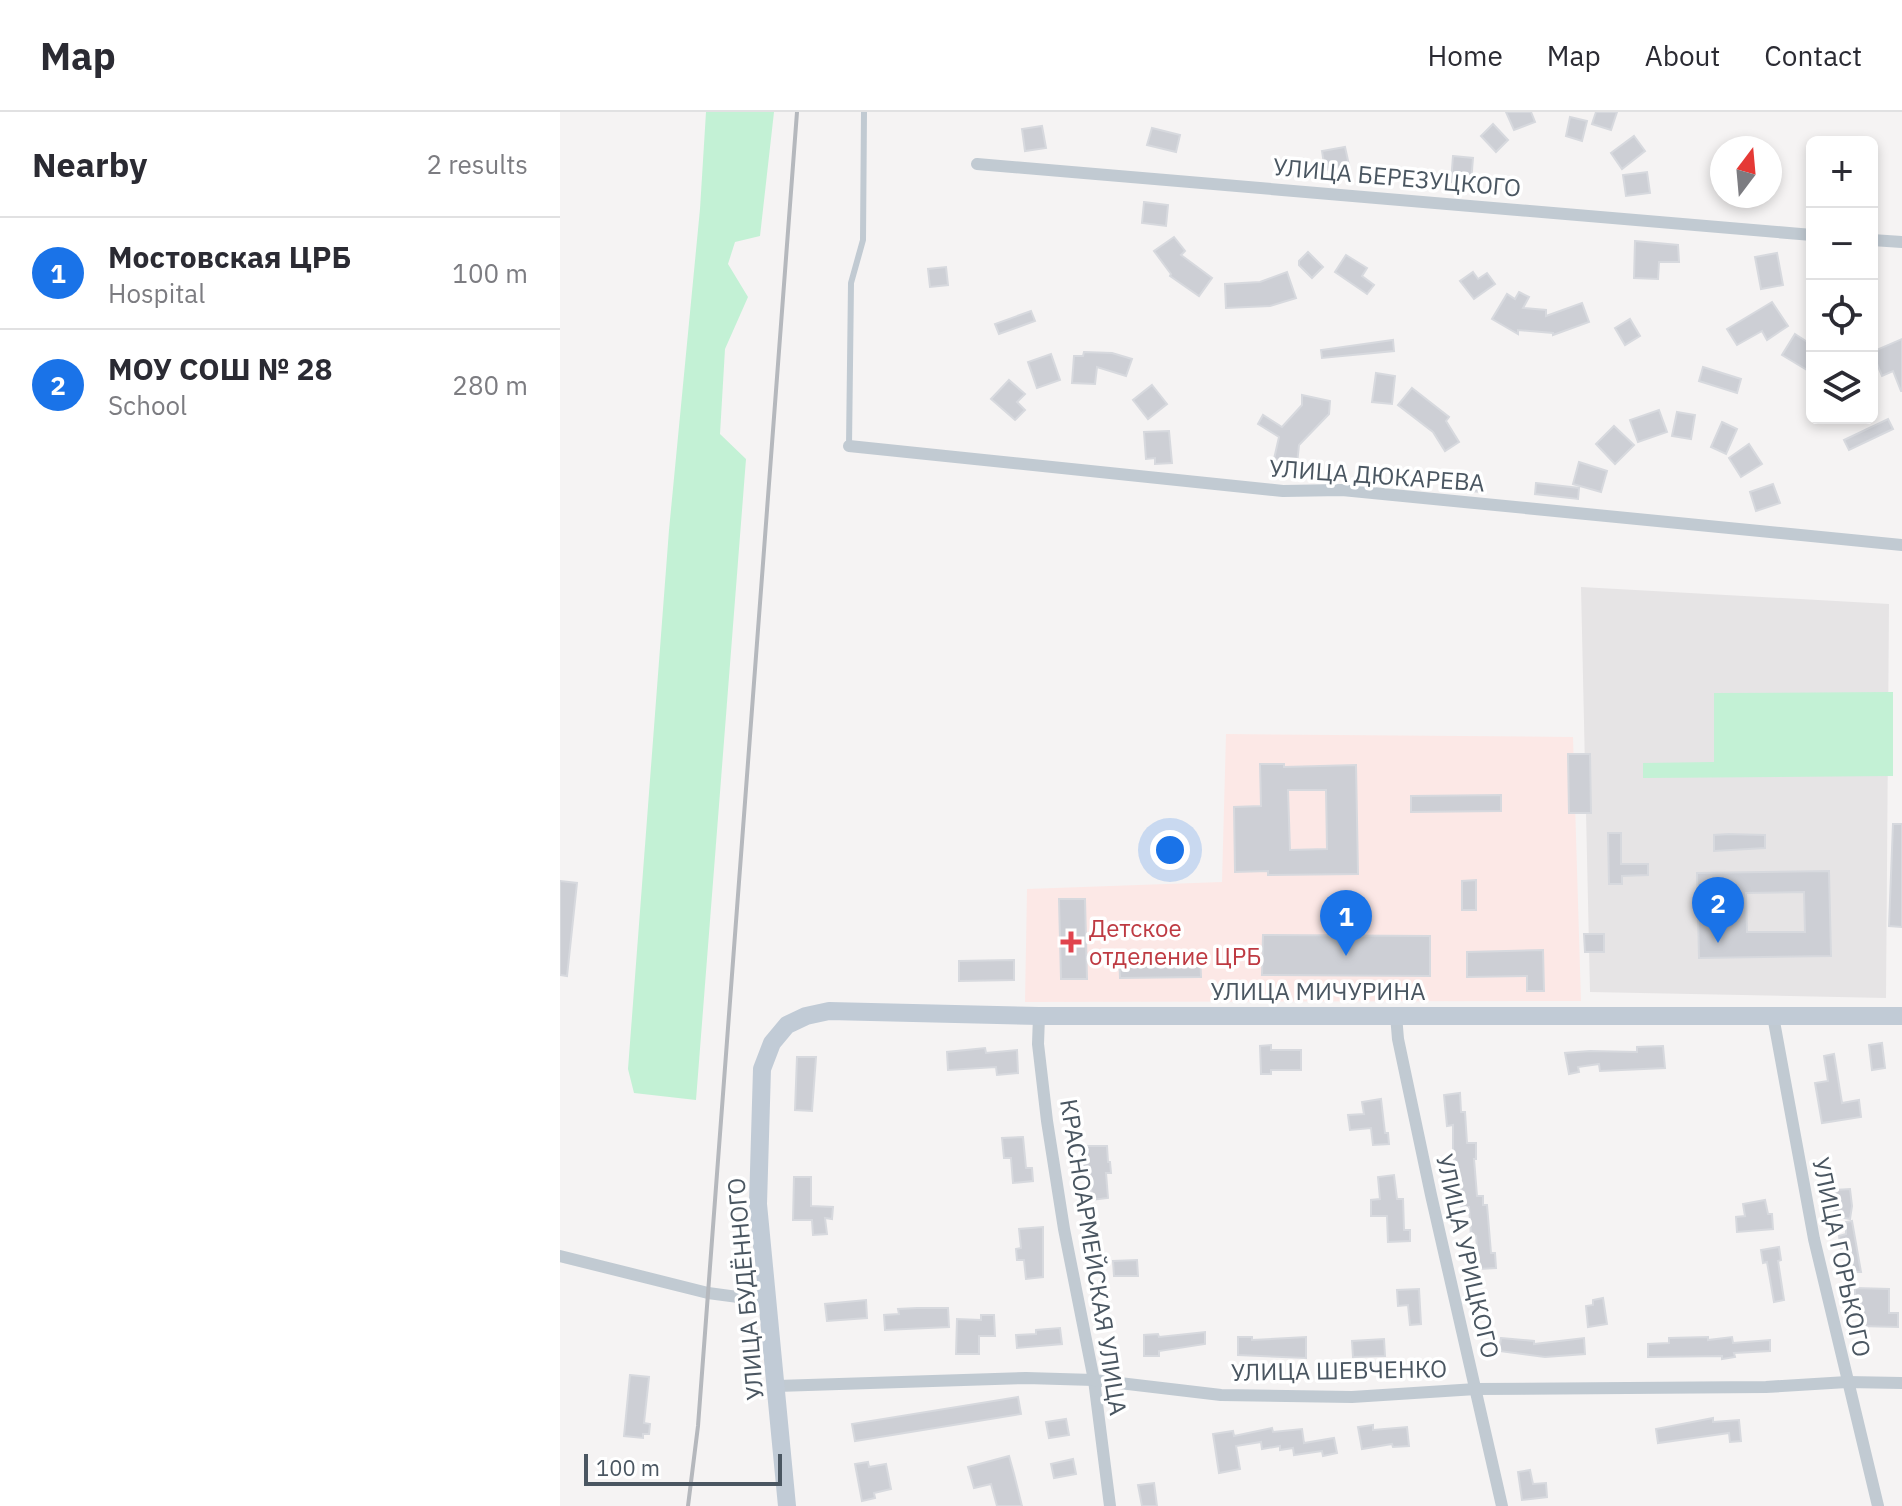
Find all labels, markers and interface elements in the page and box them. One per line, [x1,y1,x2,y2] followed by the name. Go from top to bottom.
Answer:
[40,31,116,80] text: Map
[1427,37,1503,74] text: Home
[1547,37,1601,74] text: Map
[1645,37,1720,74] text: About
[1764,37,1862,74] text: Contact
[1710,136,1782,208] north arrow
[1806,136,1878,424] map controls
[1806,136,1878,208] button: +
[32,142,147,186] text: Nearby
[426,147,528,181] text: 2 results
[1272,150,1522,204] street label: УЛИЦА БЕРЕЗУЦКОГО
[1806,208,1878,280] button: −
[108,237,351,276] text: Мостовская ЦРБ
[50,256,66,290] text: 1
[452,256,528,290] text: 100 m
[108,276,205,310] text: Hospital
[1806,280,1878,352] button: locate
[108,349,333,388] text: МОУ СОШ № 28
[1806,352,1878,424] button: layers
[50,368,66,402] text: 2
[452,368,528,402] text: 280 m
[108,388,187,422] text: School
[1268,452,1486,498] street label: УЛИЦА ДЮКАРЕВА
[1150,830,1190,870] your location
[1692,877,1744,943] pin: 2
[1320,890,1372,956] pin: 1
[1089,912,1261,972] place label: Детское отделение ЦРБ
[1060,931,1082,953] marker: Детское отделение ЦРБ
[1210,975,1426,1007] street label: УЛИЦА МИЧУРИНА
[1053,1097,1135,1417] street label: КРАСНОАРМЕЙСКАЯ УЛИЦА
[1429,1151,1507,1361] street label: УЛИЦА УРИЦКОГО
[1805,1154,1879,1360] street label: УЛИЦА ГОРЬКОГО
[719,1176,771,1402] street label: УЛИЦА БУДЁННОГО
[1231,1352,1447,1388] street label: УЛИЦА ШЕВЧЕНКО
[584,1450,782,1486] scale bar
[596,1453,660,1482] text: 100 m

